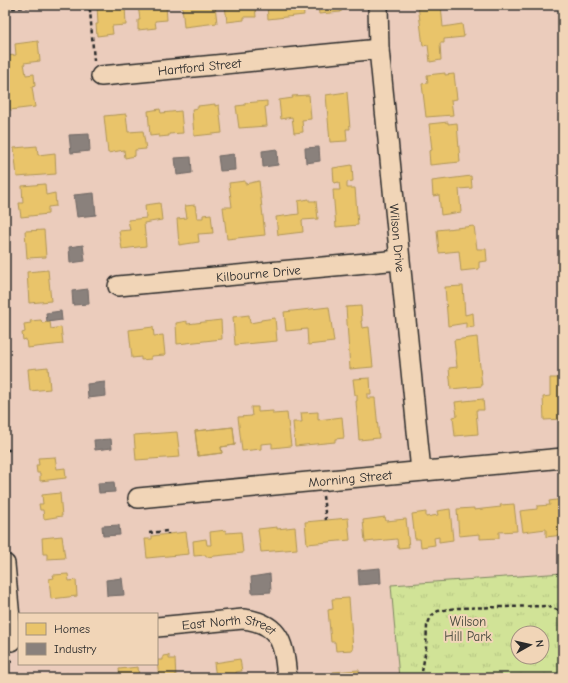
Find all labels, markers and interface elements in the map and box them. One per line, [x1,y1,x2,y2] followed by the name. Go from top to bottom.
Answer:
[157,55,243,78] street label: Hartford Street
[387,203,409,274] street label: Wilson Drive
[215,262,302,284] street label: Kilbourne Drive
[307,467,394,489] street label: Morning Street
[181,611,281,638] street label: East North Street
[18,613,158,665] legend
[444,614,492,644] park label: Wilson Hill Park
[54,622,90,636] text: Homes
[510,625,550,665] north arrow
[532,639,546,648] text: N
[54,642,97,656] text: Industry

